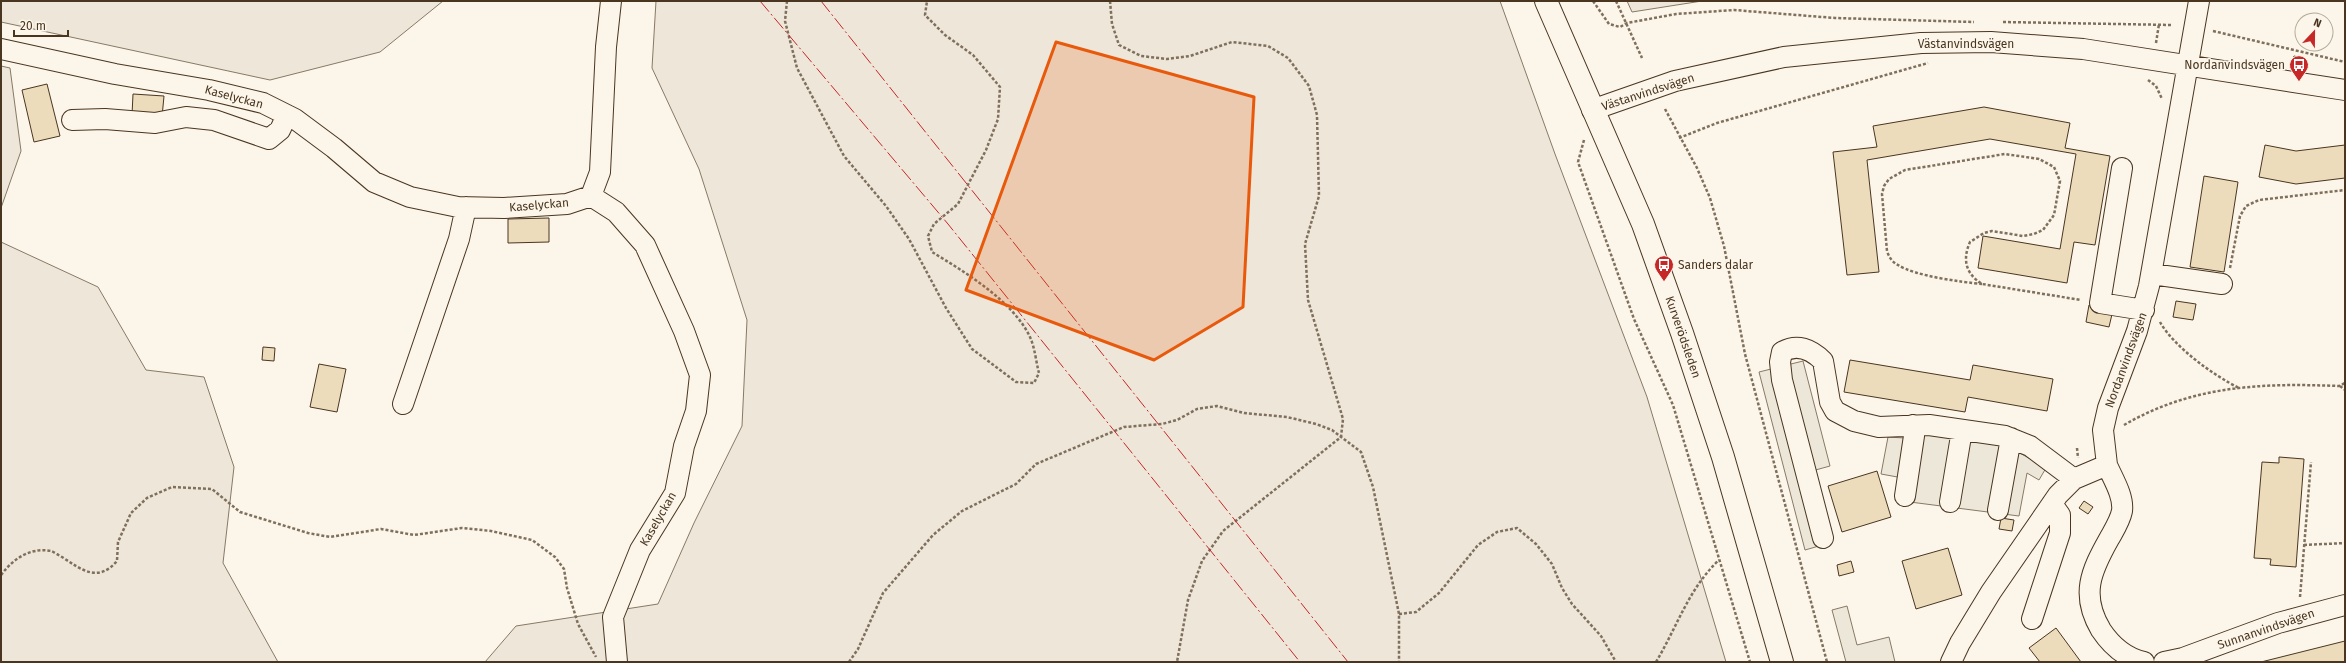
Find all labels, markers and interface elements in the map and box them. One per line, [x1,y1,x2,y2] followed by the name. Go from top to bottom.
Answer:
[14,12,68,38] scale bar
[2294,12,2334,52] north arrow
[2312,16,2323,31] text: N
[20,19,46,33] text: 20 m
[1918,37,2014,51] street label: Västanvindsvägen
[2288,54,2310,82] bus stop icon: Nordanvindsvägen
[2184,58,2285,72] place label: Nordanvindsvägen
[1600,70,1696,114] street label: Västanvindsvägen
[203,82,265,112] street label: Kaselyckan
[508,195,570,215] street label: Kaselyckan
[1653,254,1675,282] bus stop icon: Sanders dalar
[1678,258,1754,272] place label: Sanders dalar
[1662,294,1704,380] street label: Kurverödsleden
[2102,310,2150,410] street label: Nordanvindsvägen
[637,489,679,549] street label: Kaselyckan
[2216,606,2316,652] street label: Sunnanvindsvägen

